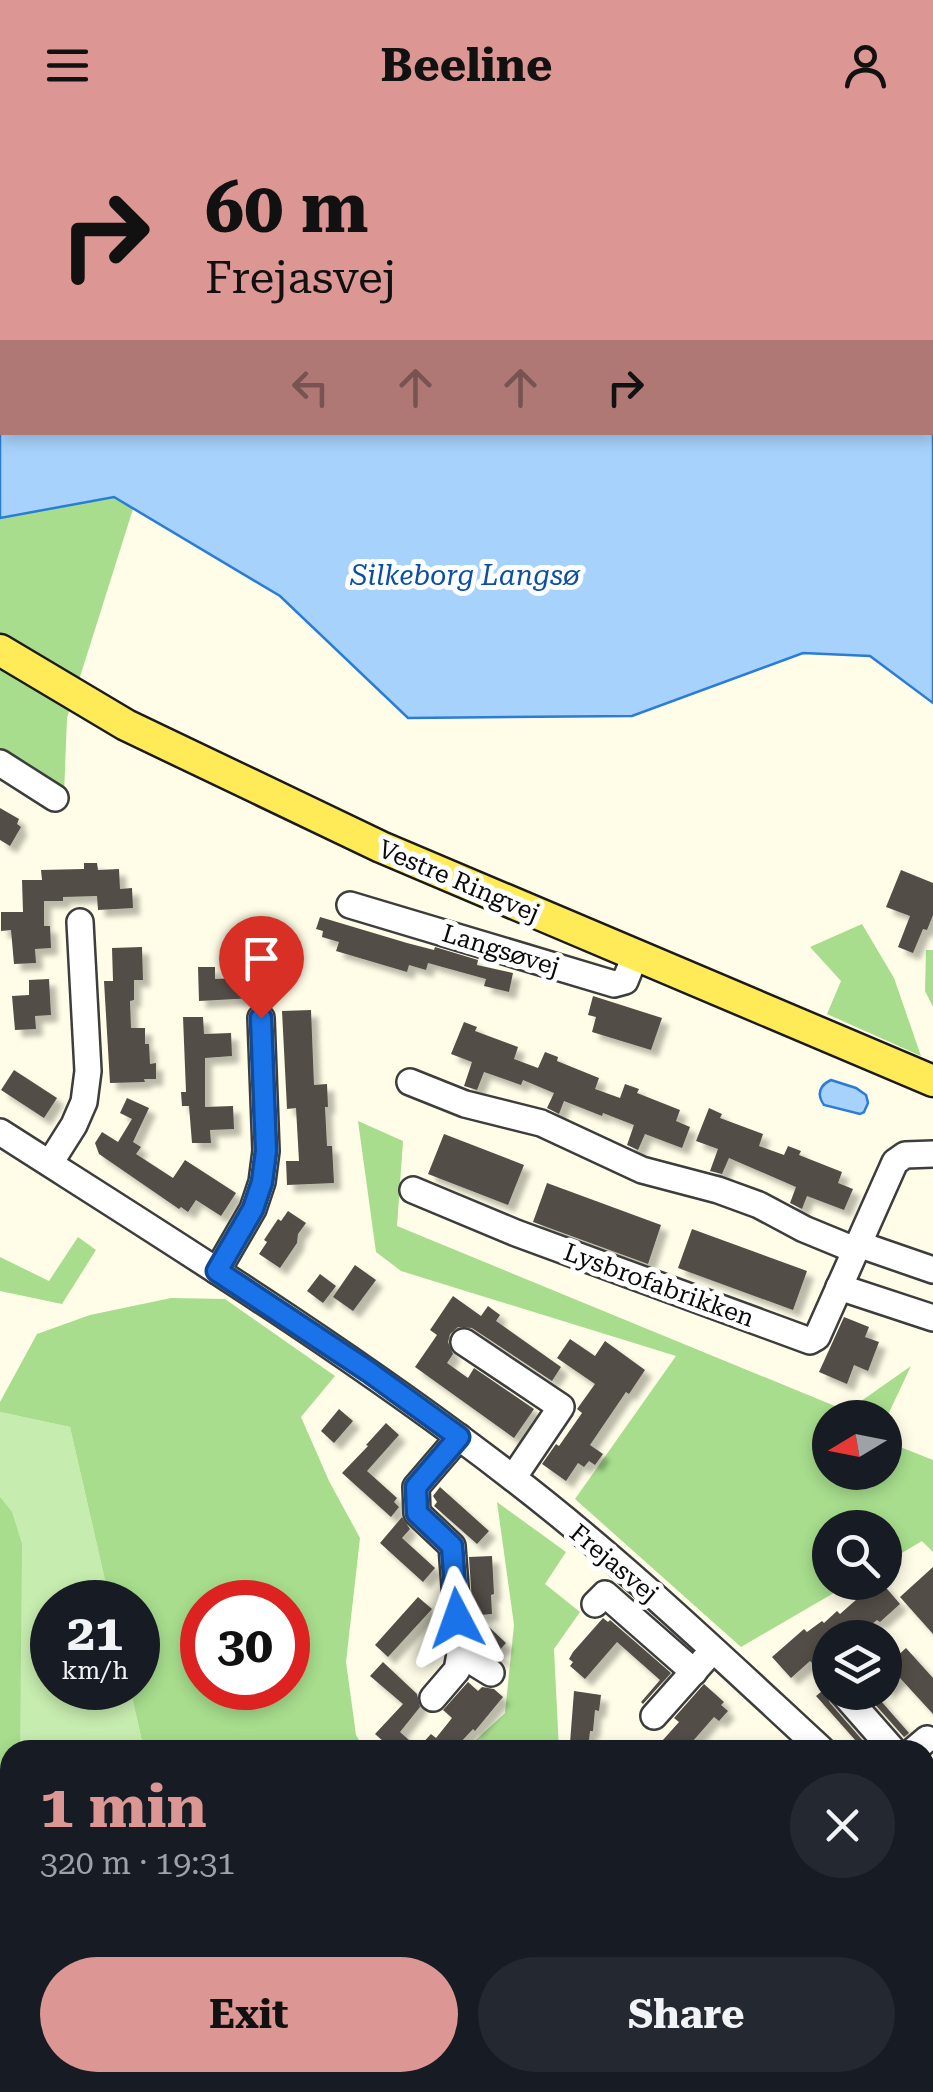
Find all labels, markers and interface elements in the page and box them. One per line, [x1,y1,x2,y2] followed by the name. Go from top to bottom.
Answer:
[40,38,95,93] icon: menu
[838,38,893,93] icon: person
[381,39,552,92] text: Beeline
[205,167,369,249] text: 60 m
[40,170,170,300] icon: right
[205,251,396,304] text: Frejasvej
[283,360,338,415] icon: left
[388,360,443,415] icon: ahead
[493,360,548,415] icon: ahead
[598,360,653,415] icon: right
[349,559,581,592] water label: Silkeborg Langsø
[374,834,544,928] street label: Vestre Ringvej
[219,916,304,1019] pin
[439,918,563,982] street label: Langsøvej
[234,931,289,986] icon: arrive
[560,1237,758,1333] street label: Lysbrofabrikken
[812,1400,902,1490] north arrow
[812,1400,902,1710] map controls
[812,1510,902,1600] button: search
[564,1518,664,1608] street label: Frejasvej
[405,1566,509,1670] position arrow
[180,1580,310,1710] speed limit sign: 30
[67,1604,123,1662] text: 21
[812,1620,902,1710] button: layers
[62,1656,128,1685] text: km/h
[40,1771,207,1842] text: 1 min
[790,1773,895,1878] button: close
[40,1844,235,1882] text: 320 m · 19:31
[40,1957,458,2072] button: Exit
[478,1957,895,2072] button: Share

